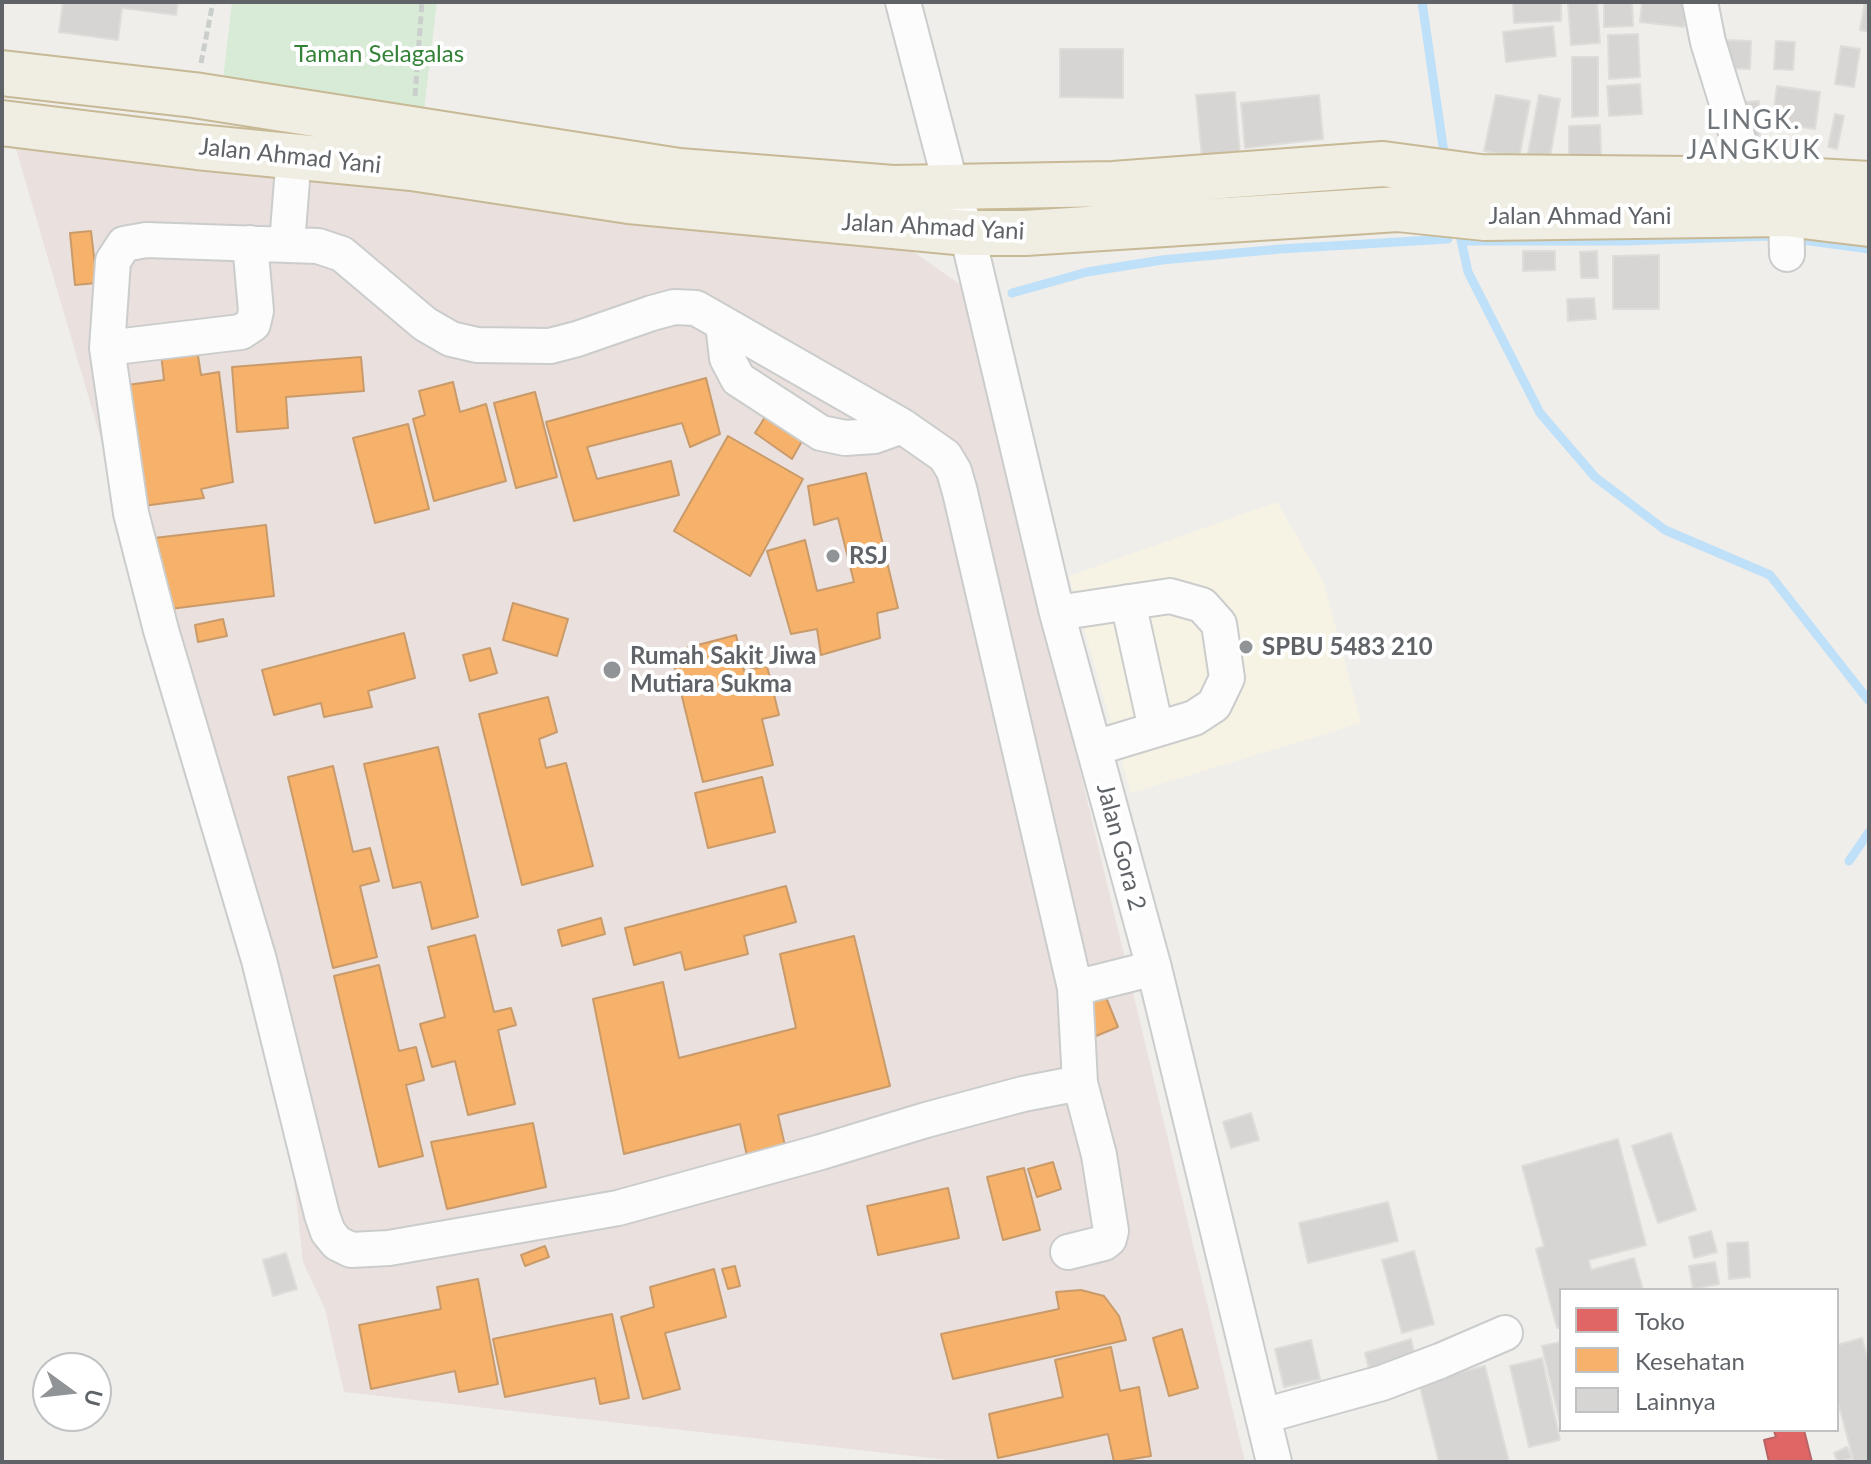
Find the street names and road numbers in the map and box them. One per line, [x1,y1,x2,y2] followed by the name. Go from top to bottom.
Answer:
[198,132,382,180] street label: Jalan Ahmad Yani
[1489,202,1671,230] street label: Jalan Ahmad Yani
[841,208,1025,246] street label: Jalan Ahmad Yani
[1090,780,1152,914] street label: Jalan Gora 2

